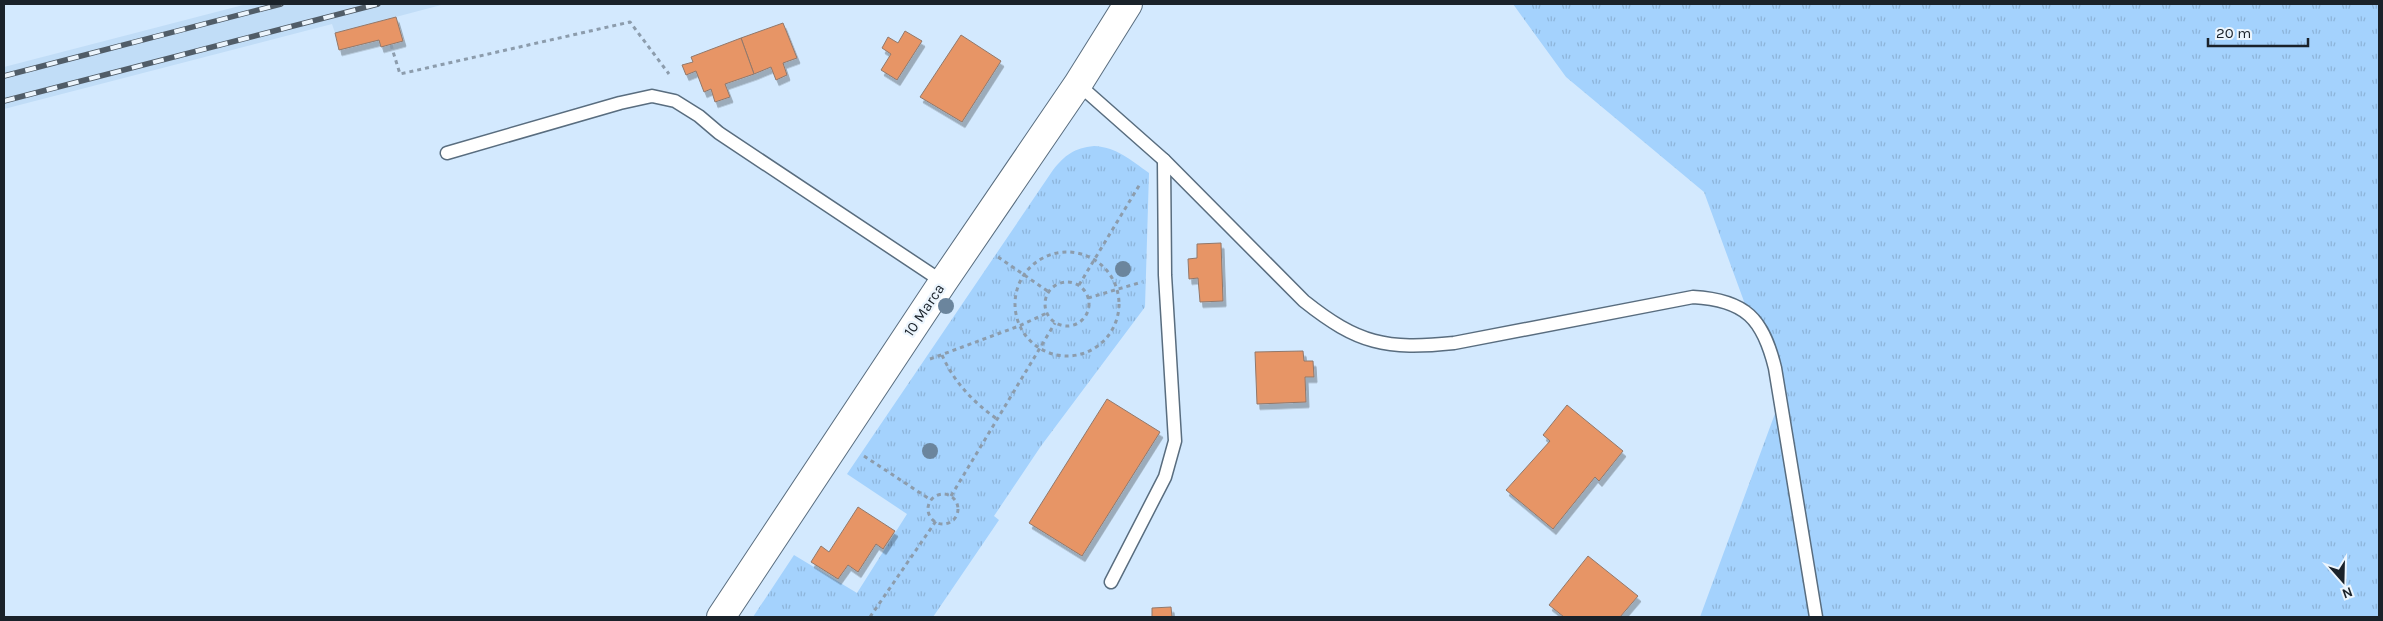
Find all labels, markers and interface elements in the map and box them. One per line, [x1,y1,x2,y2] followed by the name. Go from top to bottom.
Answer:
[2208,15,2308,47] scale bar
[2216,24,2251,42] text: 20 m
[900,280,948,340] street label: 10 Marca
[2318,556,2368,606] north arrow
[2340,583,2355,602] text: N

